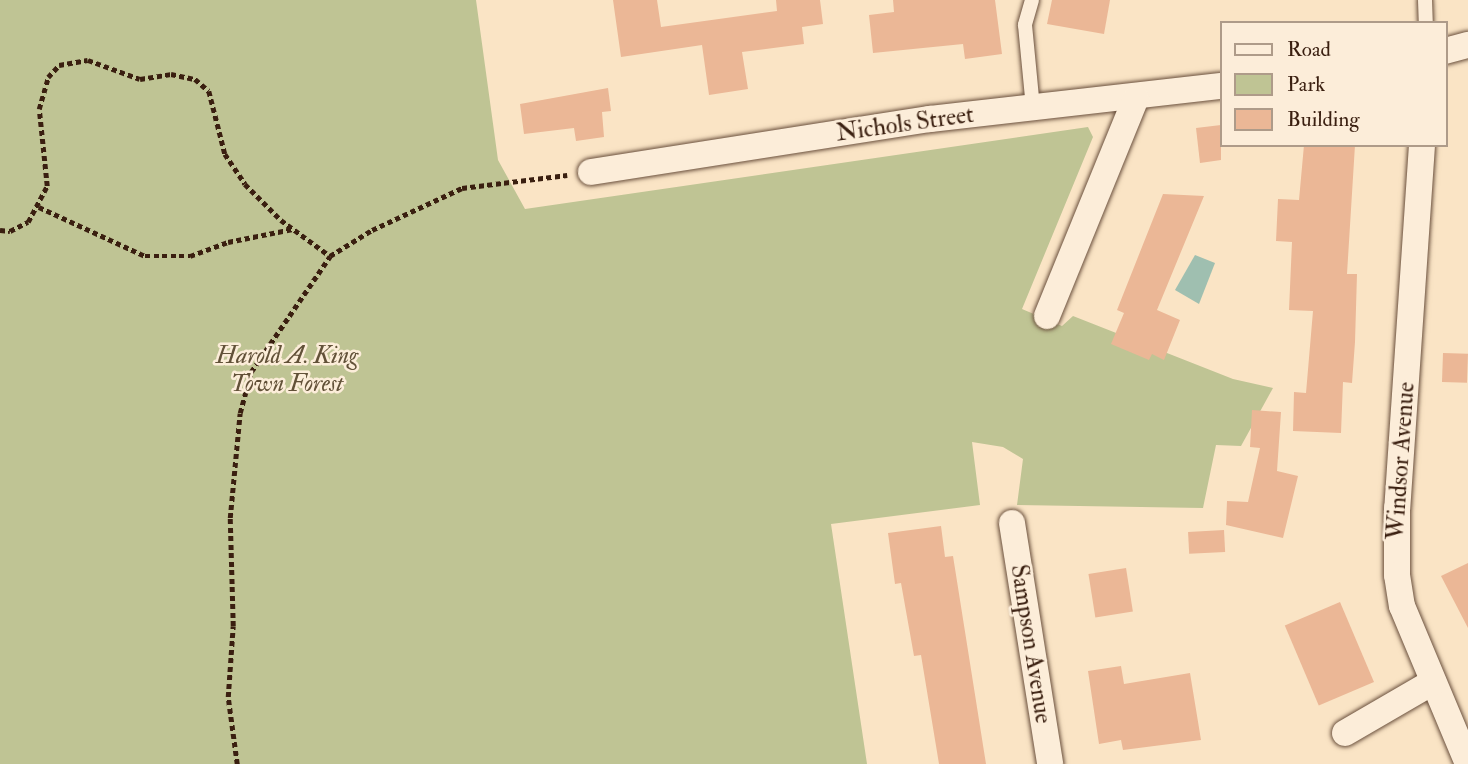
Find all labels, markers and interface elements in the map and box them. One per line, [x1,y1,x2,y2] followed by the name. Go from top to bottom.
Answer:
[1220,21,1447,147] legend
[1287,36,1331,63] text: Road
[1287,71,1325,98] text: Park
[834,100,976,148] street label: Nichols Street
[1287,106,1360,133] text: Building
[216,342,358,398] park label: Harold A. King Town Forest
[1381,381,1421,541] street label: Windsor Avenue
[1004,562,1058,726] street label: Sampson Avenue

